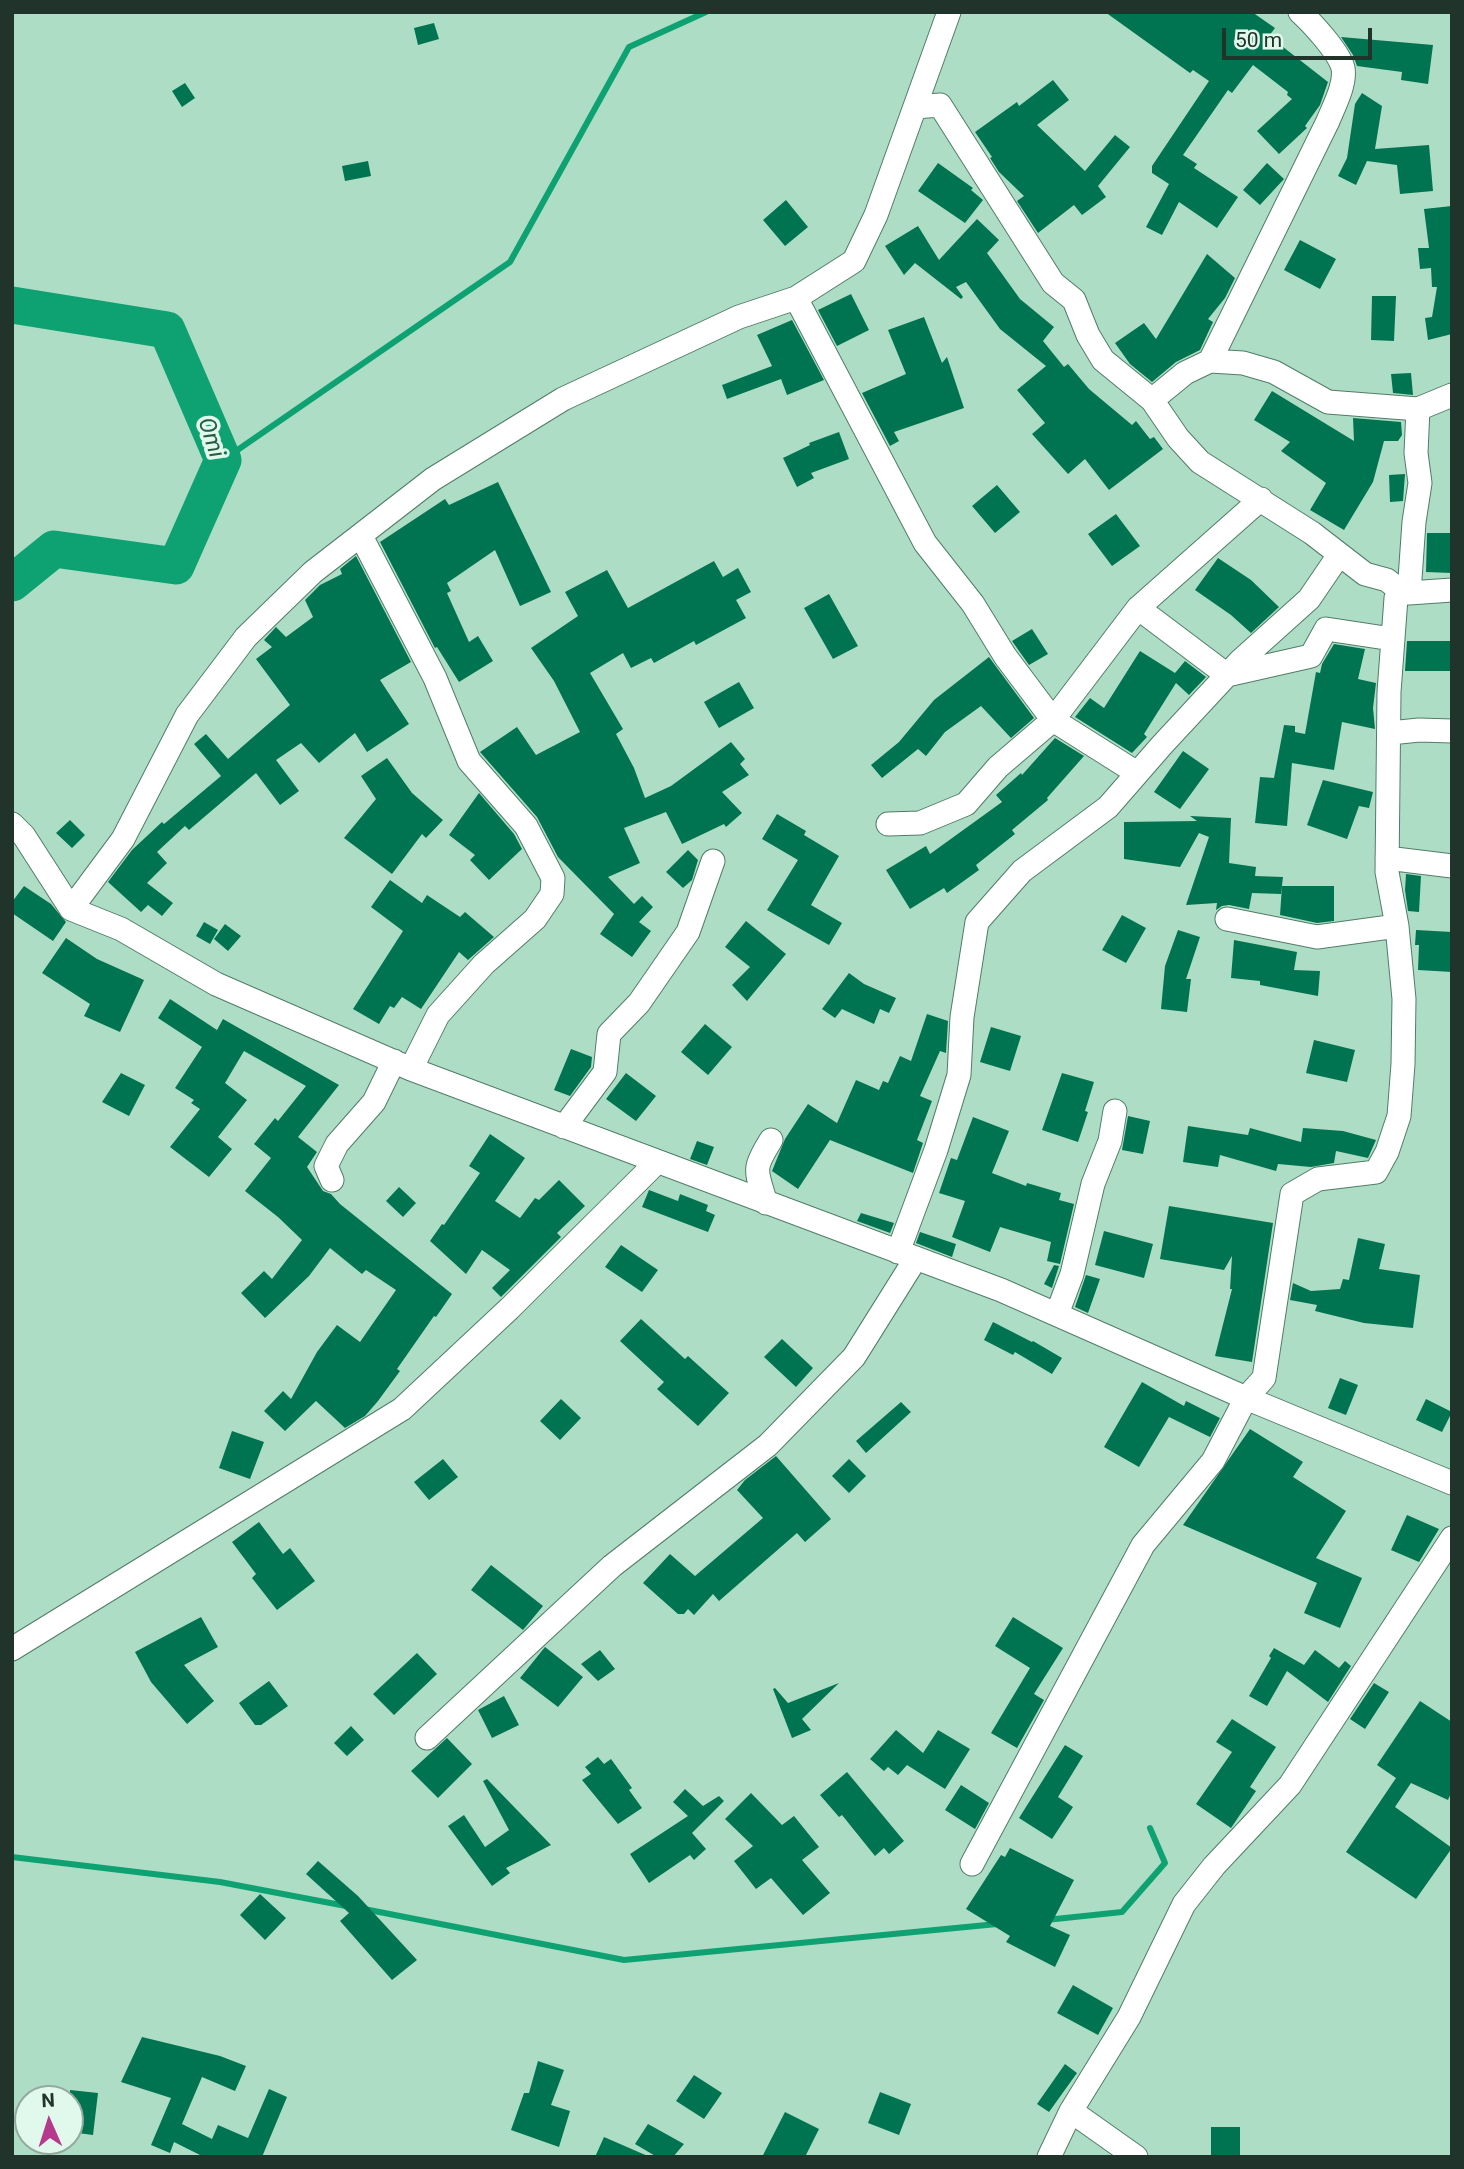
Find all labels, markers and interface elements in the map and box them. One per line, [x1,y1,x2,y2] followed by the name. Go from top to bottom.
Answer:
[1226,14,1376,58] scale bar
[1235,28,1282,52] text: 50 m
[191,415,229,461] water label: Omi
[14,2085,84,2155] north arrow
[41,2089,55,2112] text: N

